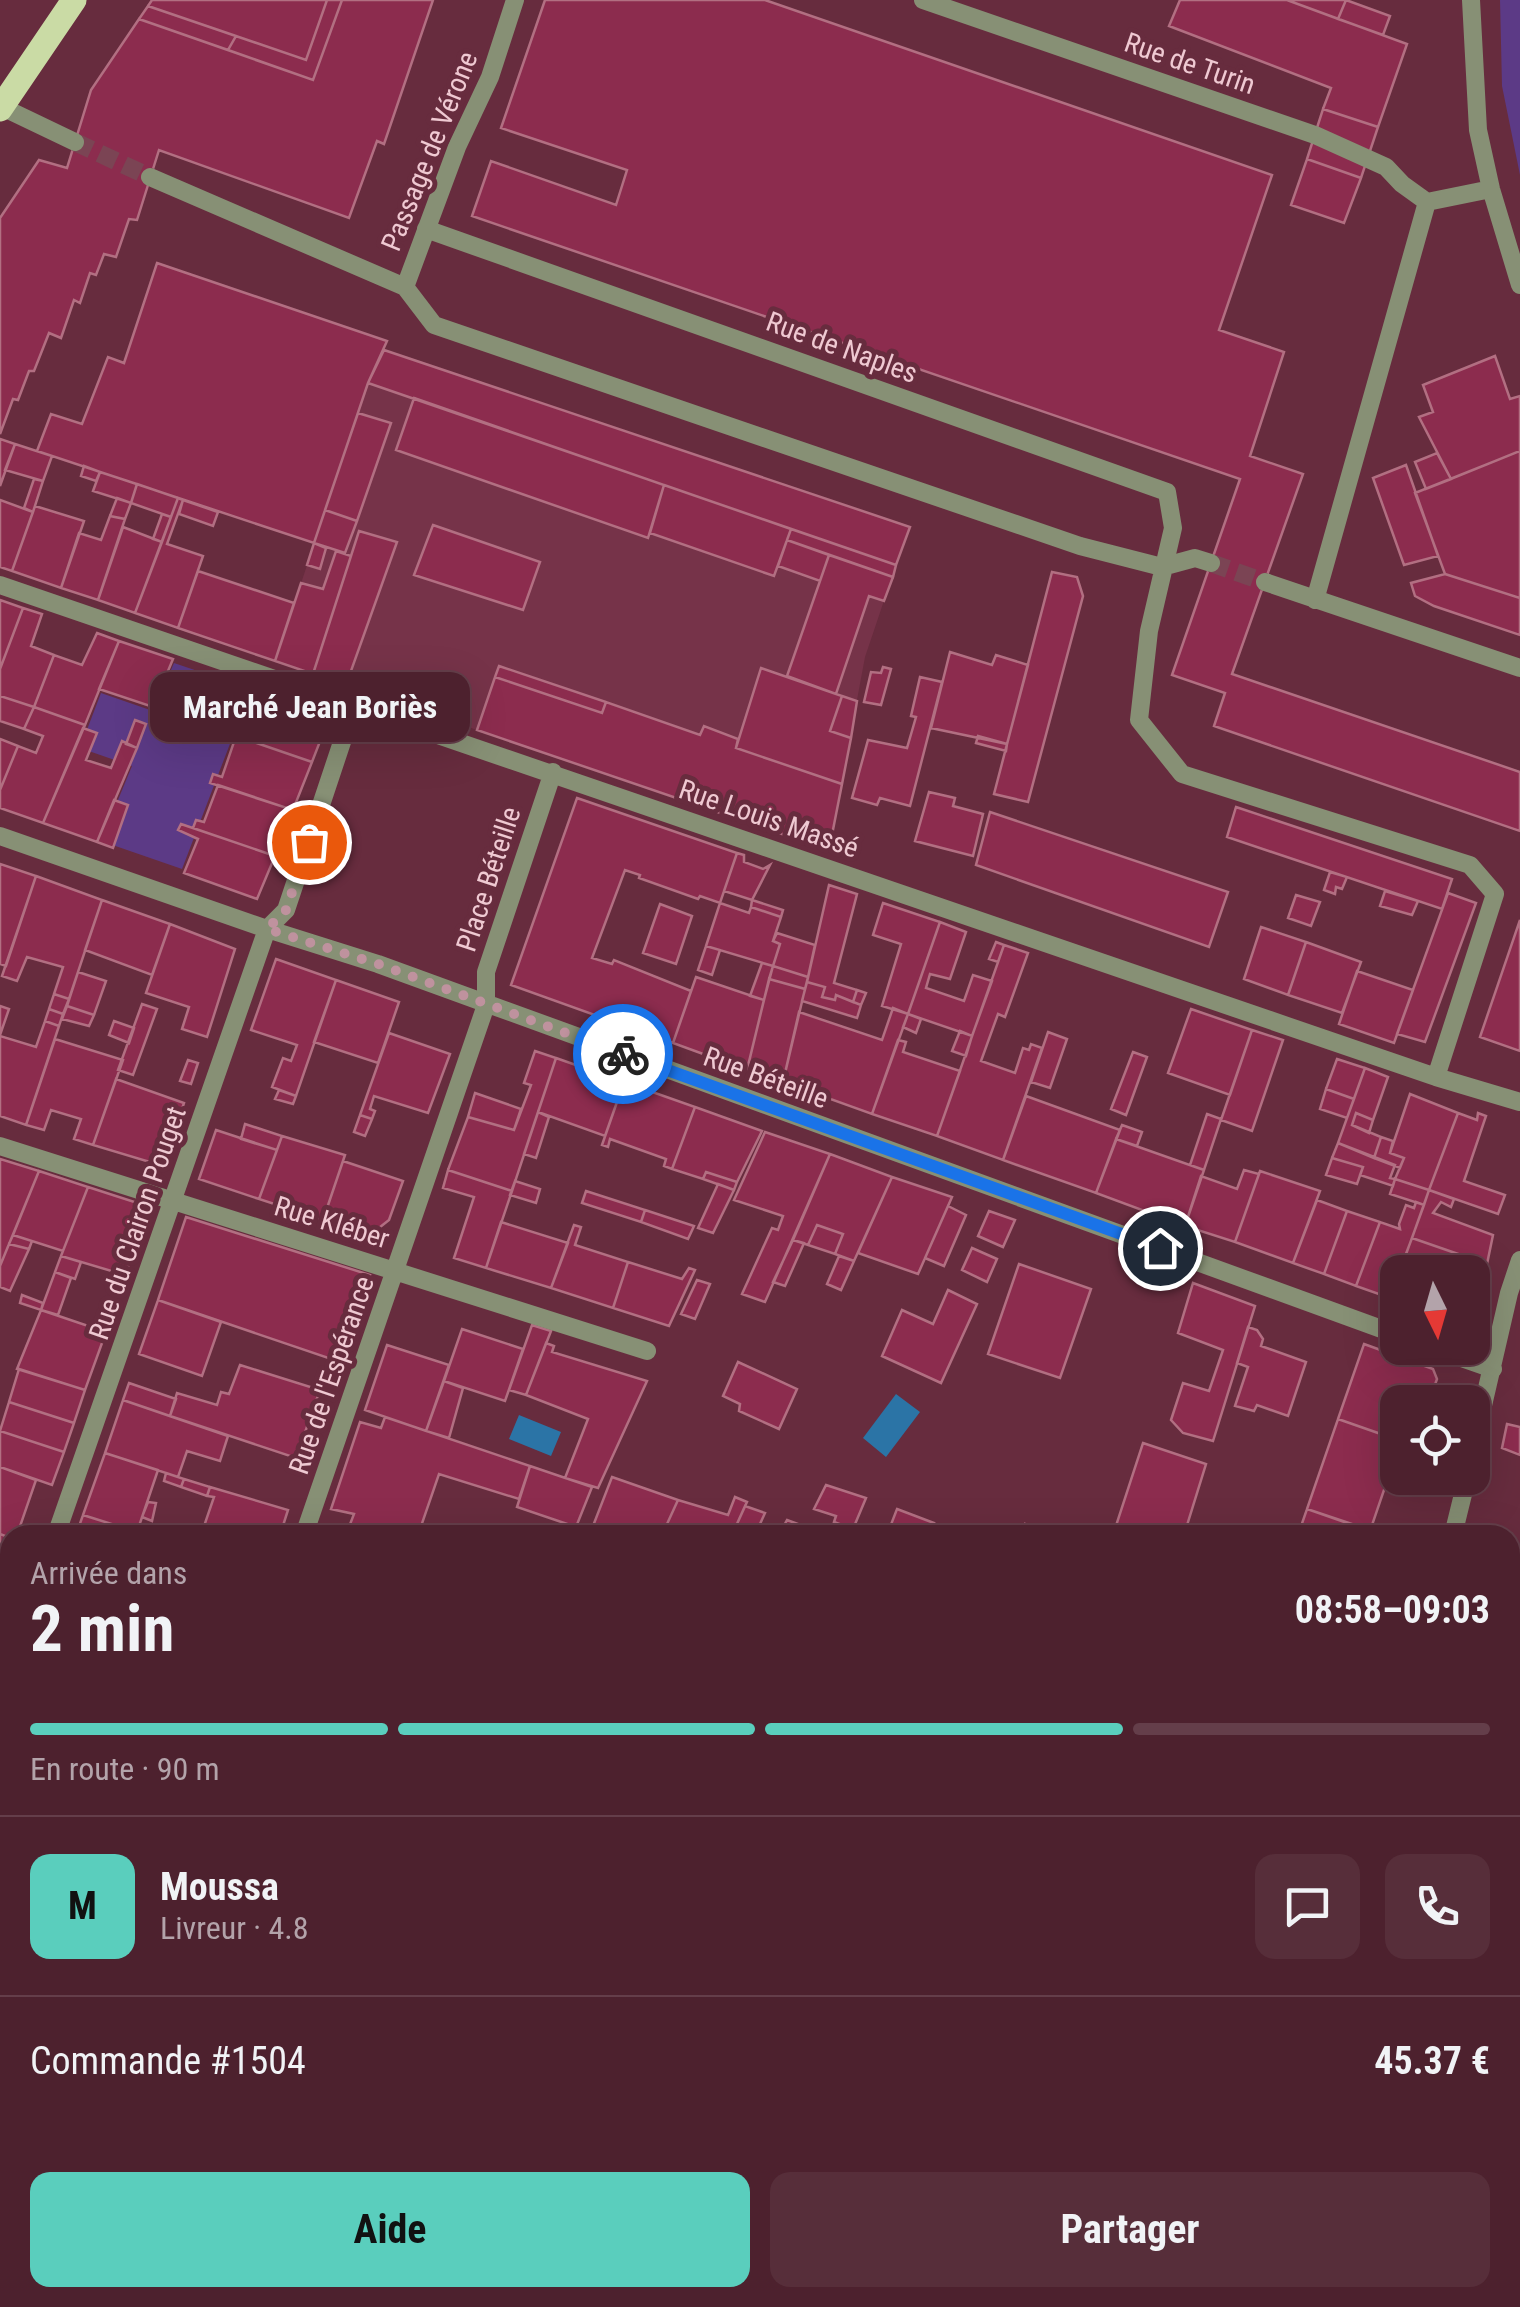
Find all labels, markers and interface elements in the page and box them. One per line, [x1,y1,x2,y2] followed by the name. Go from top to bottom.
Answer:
[1120,26,1260,101] street label: Rue de Turin
[375,47,484,256] street label: Passage de Vérone
[762,305,922,390] street label: Rue de Naples
[149,672,469,742] callout: Marché Jean Boriès
[183,688,437,726] text: Marché Jean Boriès
[675,772,863,865] street label: Rue Louis Massé
[267,800,352,885] pin
[450,803,527,956] street label: Place Béteille
[282,815,337,870] icon: bag
[573,1004,673,1104] courier
[596,1027,651,1082] icon: bike
[699,1040,833,1115] street label: Rue Béteille
[82,1102,193,1344] street label: Rue du Clairon Pouget
[270,1189,393,1256] street label: Rue Kléber
[1118,1206,1203,1291] pin
[1133,1221,1188,1276] icon: home
[1380,1255,1490,1365] north arrow
[1380,1255,1490,1495] map controls
[282,1272,381,1479] street label: Rue de l'Espérance
[1380,1385,1490,1495] button: locate
[30,1554,187,1592] text: Arrivée dans
[1295,1588,1490,1632] text: 08:58–09:03
[30,1591,174,1667] text: 2 min
[30,1750,220,1788] text: En route · 90 m
[1255,1854,1360,1959] button: chat
[1385,1854,1490,1959] button: phone
[160,1865,279,1909] text: Moussa
[68,1884,97,1928] text: M
[160,1909,308,1947] text: Livreur · 4.8
[30,2039,306,2083] text: Commande #1504
[1374,2039,1490,2083] text: 45.37 €
[30,2172,750,2287] button: Aide
[770,2172,1490,2287] button: Partager

